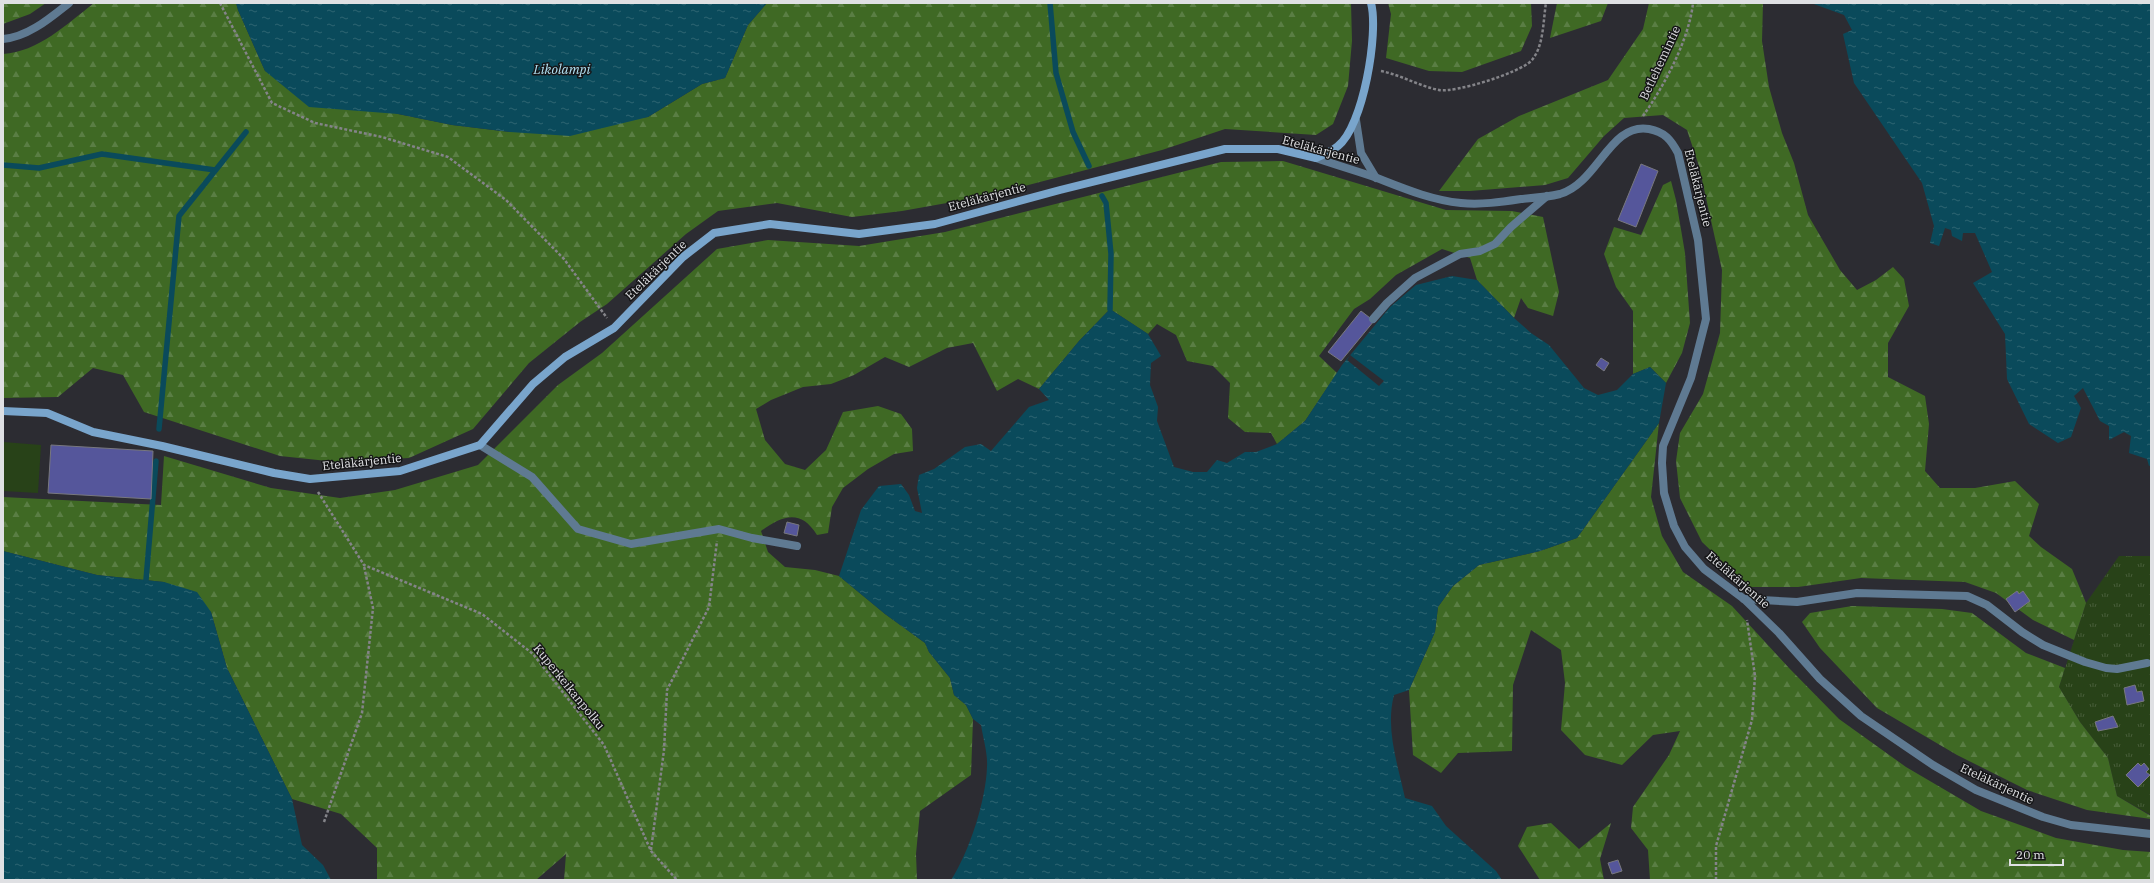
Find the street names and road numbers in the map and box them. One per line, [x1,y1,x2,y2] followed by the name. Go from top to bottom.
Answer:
[1636,23,1683,102] street label: Betlehemintie
[1281,132,1362,167] street label: Eteläkärjentie
[1682,147,1715,228] street label: Eteläkärjentie
[946,179,1027,214] street label: Eteläkärjentie
[622,237,689,303] street label: Eteläkärjentie
[322,450,402,473] street label: Eteläkärjentie
[1703,548,1773,611] street label: Eteläkärjentie
[530,641,609,733] street label: Kuperkeikanpolku
[1958,760,2036,807] street label: Eteläkärjentie

